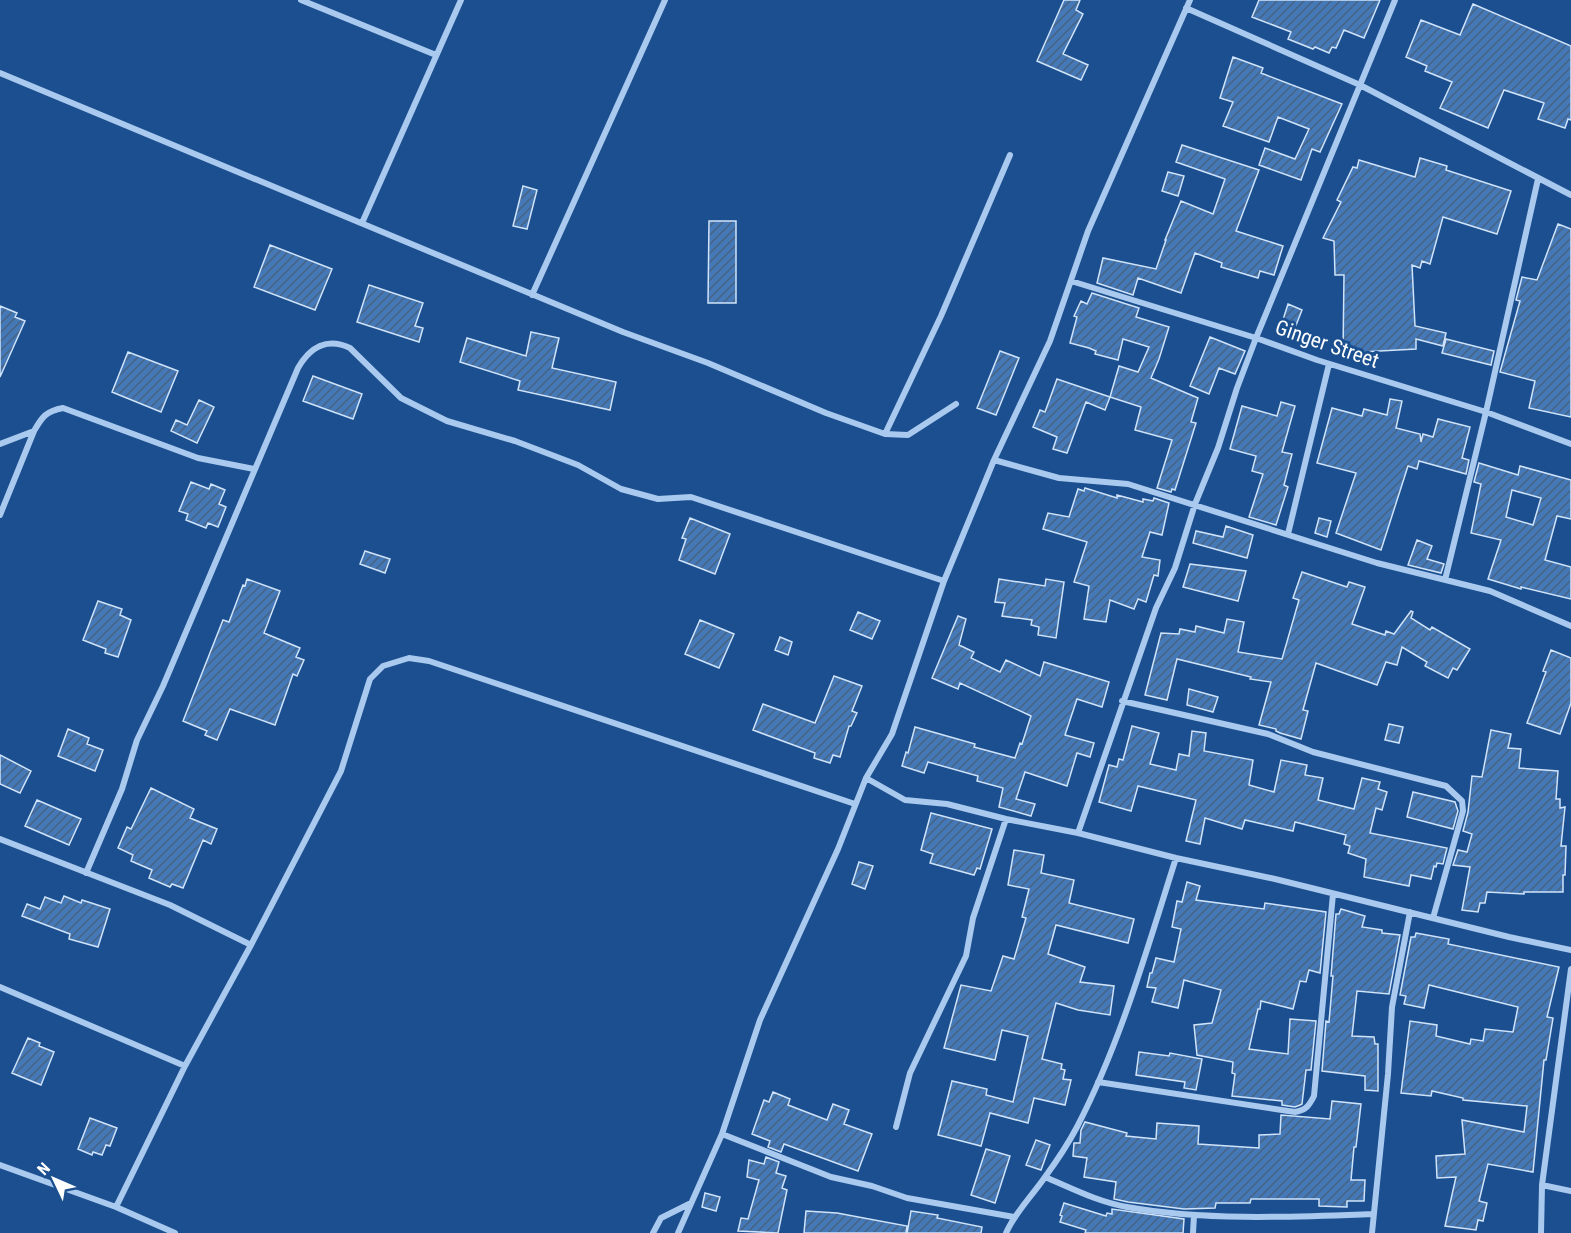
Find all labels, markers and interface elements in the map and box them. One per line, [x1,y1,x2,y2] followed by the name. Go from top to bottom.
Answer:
[1272,315,1382,373] street label: Ginger Street
[24,1149,84,1209] north arrow
[33,1159,54,1179] text: N

